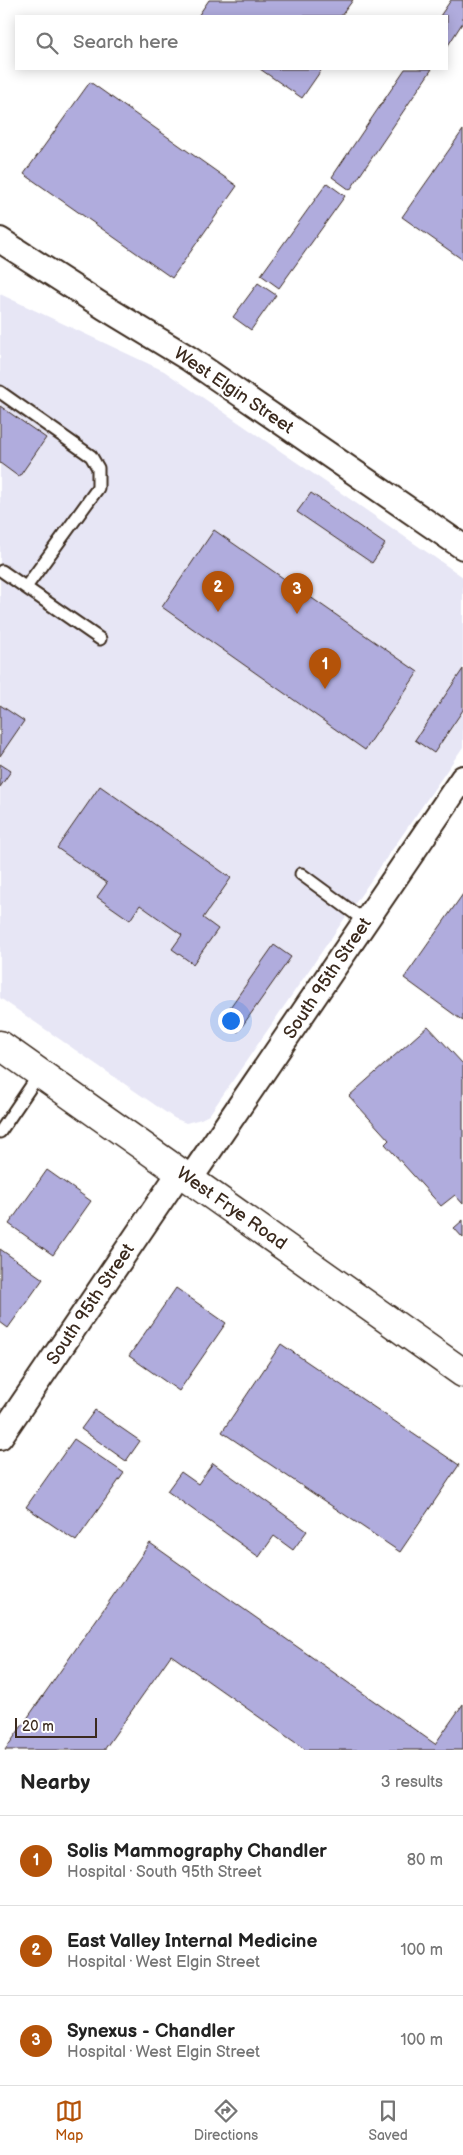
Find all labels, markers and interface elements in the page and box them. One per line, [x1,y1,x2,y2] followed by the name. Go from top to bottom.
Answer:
[15,15,448,70] search box
[33,29,61,57] icon: search
[73,31,178,54] text: Search here
[170,343,298,438] street label: West Elgin Street
[202,571,234,612] pin: 2
[281,573,313,614] pin: 3
[309,648,341,689] pin: 1
[279,913,376,1043] street label: South 95th Street
[218,1008,244,1034] your location
[173,1163,291,1254] street label: West Frye Road
[42,1239,139,1369] street label: South 95th Street
[15,1715,98,1738] scale bar
[22,1718,54,1735] text: 20 m
[20,1770,90,1795] text: Nearby
[381,1773,443,1792] text: 3 results
[67,1840,327,1863] text: Solis Mammography Chandler
[33,1851,39,1870] text: 1
[407,1851,443,1870] text: 80 m
[67,1863,262,1882] text: Hospital · South 95th Street
[67,1930,317,1953] text: East Valley Internal Medicine
[31,1941,41,1960] text: 2
[400,1941,443,1960] text: 100 m
[67,1953,260,1972] text: Hospital · West Elgin Street
[67,2020,235,2043] text: Synexus - Chandler
[31,2031,41,2050] text: 3
[400,2031,443,2050] text: 100 m
[67,2043,260,2062] text: Hospital · West Elgin Street
[55,2097,83,2144] tab: Map
[194,2097,258,2144] tab: Directions
[368,2097,408,2144] tab: Saved

